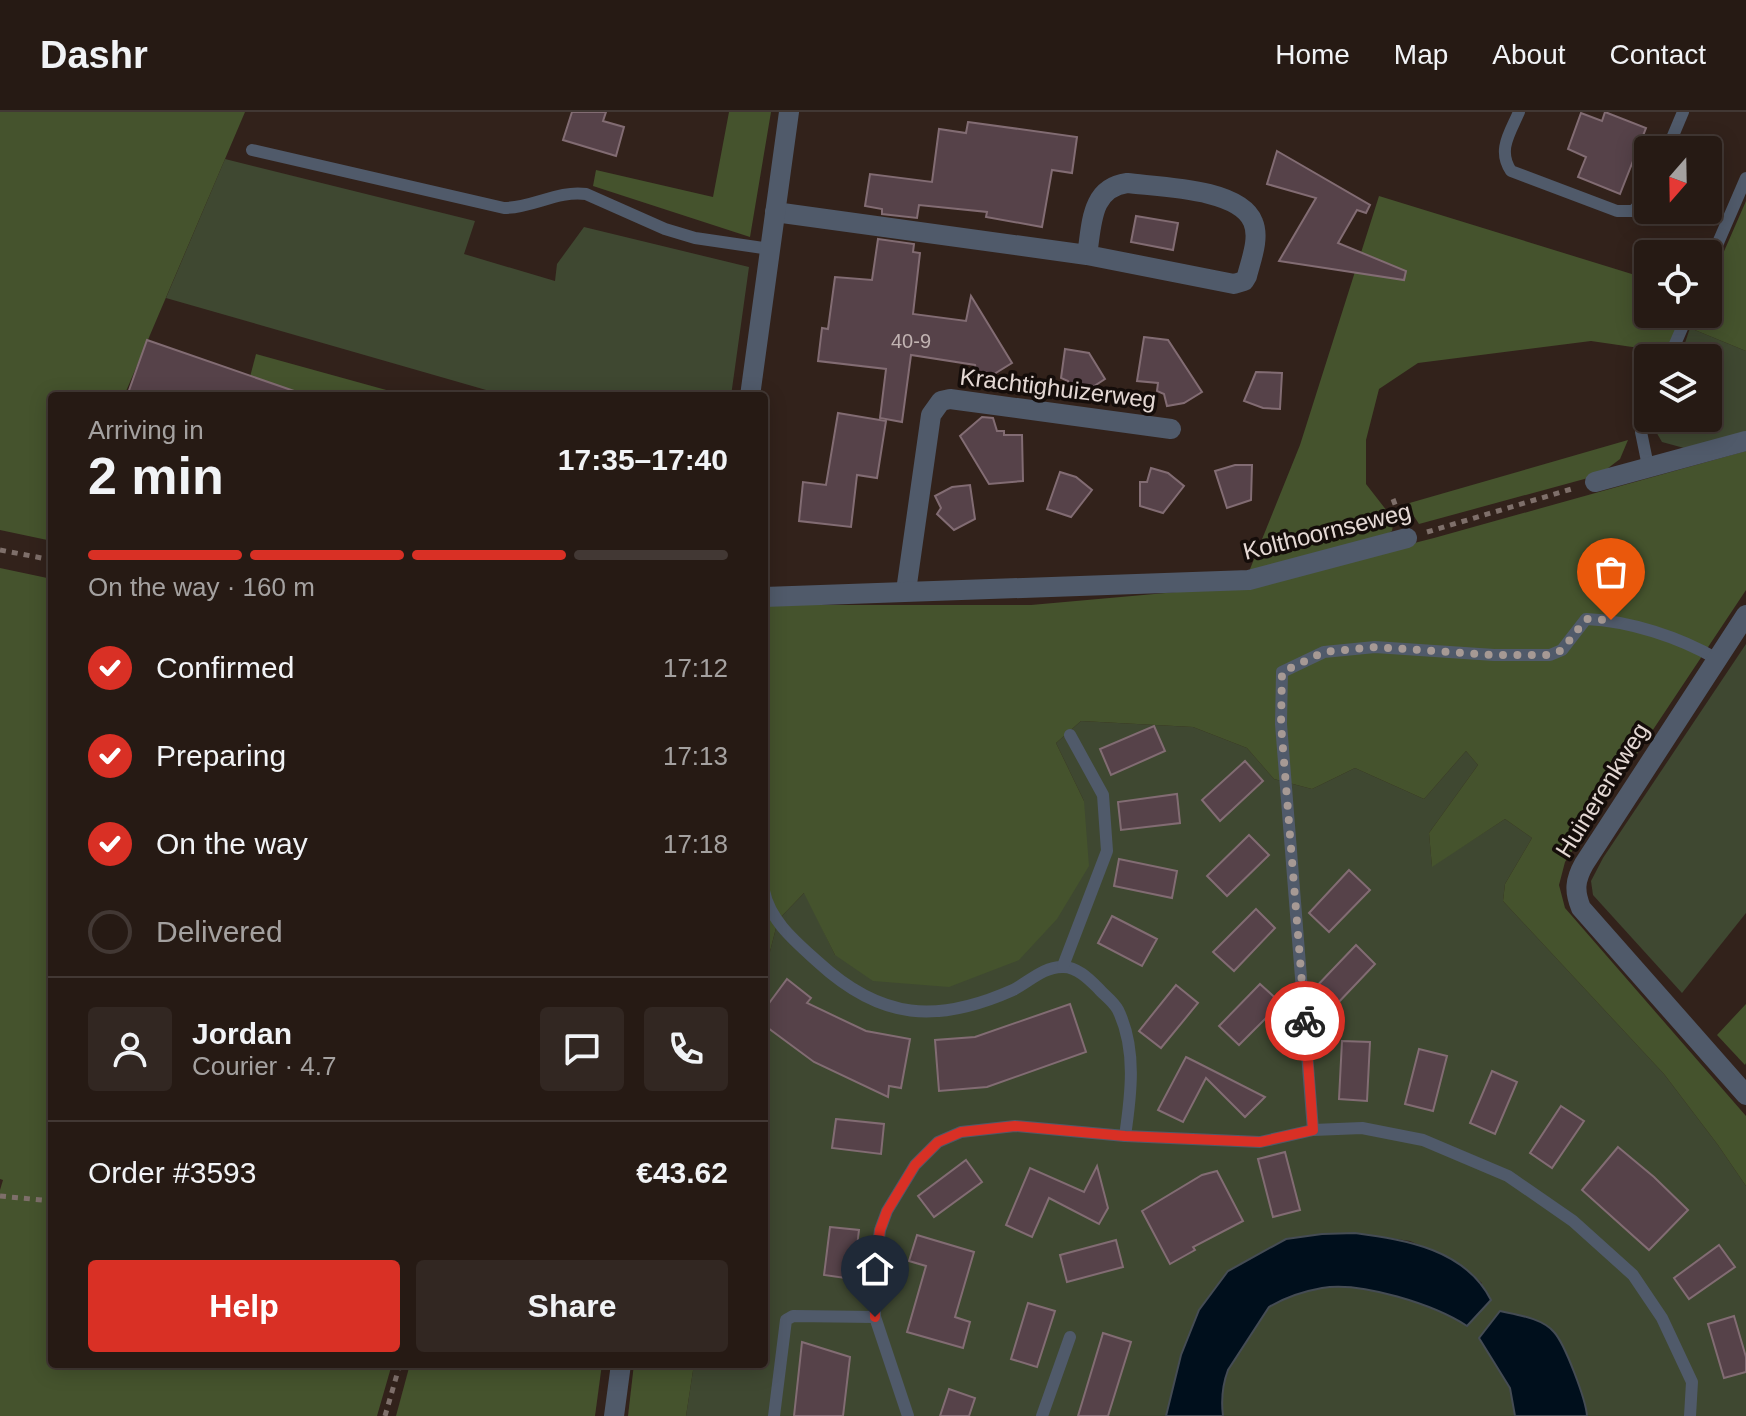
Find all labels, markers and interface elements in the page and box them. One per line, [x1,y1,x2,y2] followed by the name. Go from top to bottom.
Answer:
[40,34,148,76] text: Dashr
[1275,39,1350,70] text: Home
[1394,39,1448,70] text: Map
[1492,39,1566,70] text: About
[1610,39,1706,70] text: Contact
[1634,136,1722,224] north arrow
[1634,136,1722,432] map controls
[1634,240,1722,328] button: locate
[891,330,931,352] house number: 40-9
[1634,344,1722,432] button: layers
[958,363,1158,413] street label: Krachtighuizerweg
[88,415,204,445] text: Arriving in
[558,443,728,476] text: 17:35–17:40
[88,447,224,505] text: 2 min
[1240,497,1414,565] street label: Kolthoornseweg
[1577,538,1645,620] pin
[1589,550,1633,594] icon: bag
[88,572,315,602] text: On the way · 160 m
[88,646,132,690] icon: check
[156,651,294,684] text: Confirmed
[663,653,728,683] text: 17:12
[1550,718,1654,862] street label: Huinerenkweg
[88,734,132,778] icon: check
[156,739,286,772] text: Preparing
[663,741,728,771] text: 17:13
[88,822,132,866] icon: check
[156,827,308,860] text: On the way
[663,829,728,859] text: 17:18
[156,915,283,948] text: Delivered
[1265,981,1345,1061] courier
[1283,999,1327,1043] icon: bike
[88,1007,172,1091] button: person
[540,1007,624,1091] button: chat
[644,1007,728,1091] button: phone
[192,1017,292,1050] text: Jordan
[192,1051,337,1081] text: Courier · 4.7
[88,1156,256,1189] text: Order #3593
[636,1156,728,1189] text: €43.62
[841,1235,909,1317] pin
[853,1247,897,1291] icon: home
[88,1260,400,1352] button: Help
[416,1260,728,1352] button: Share

